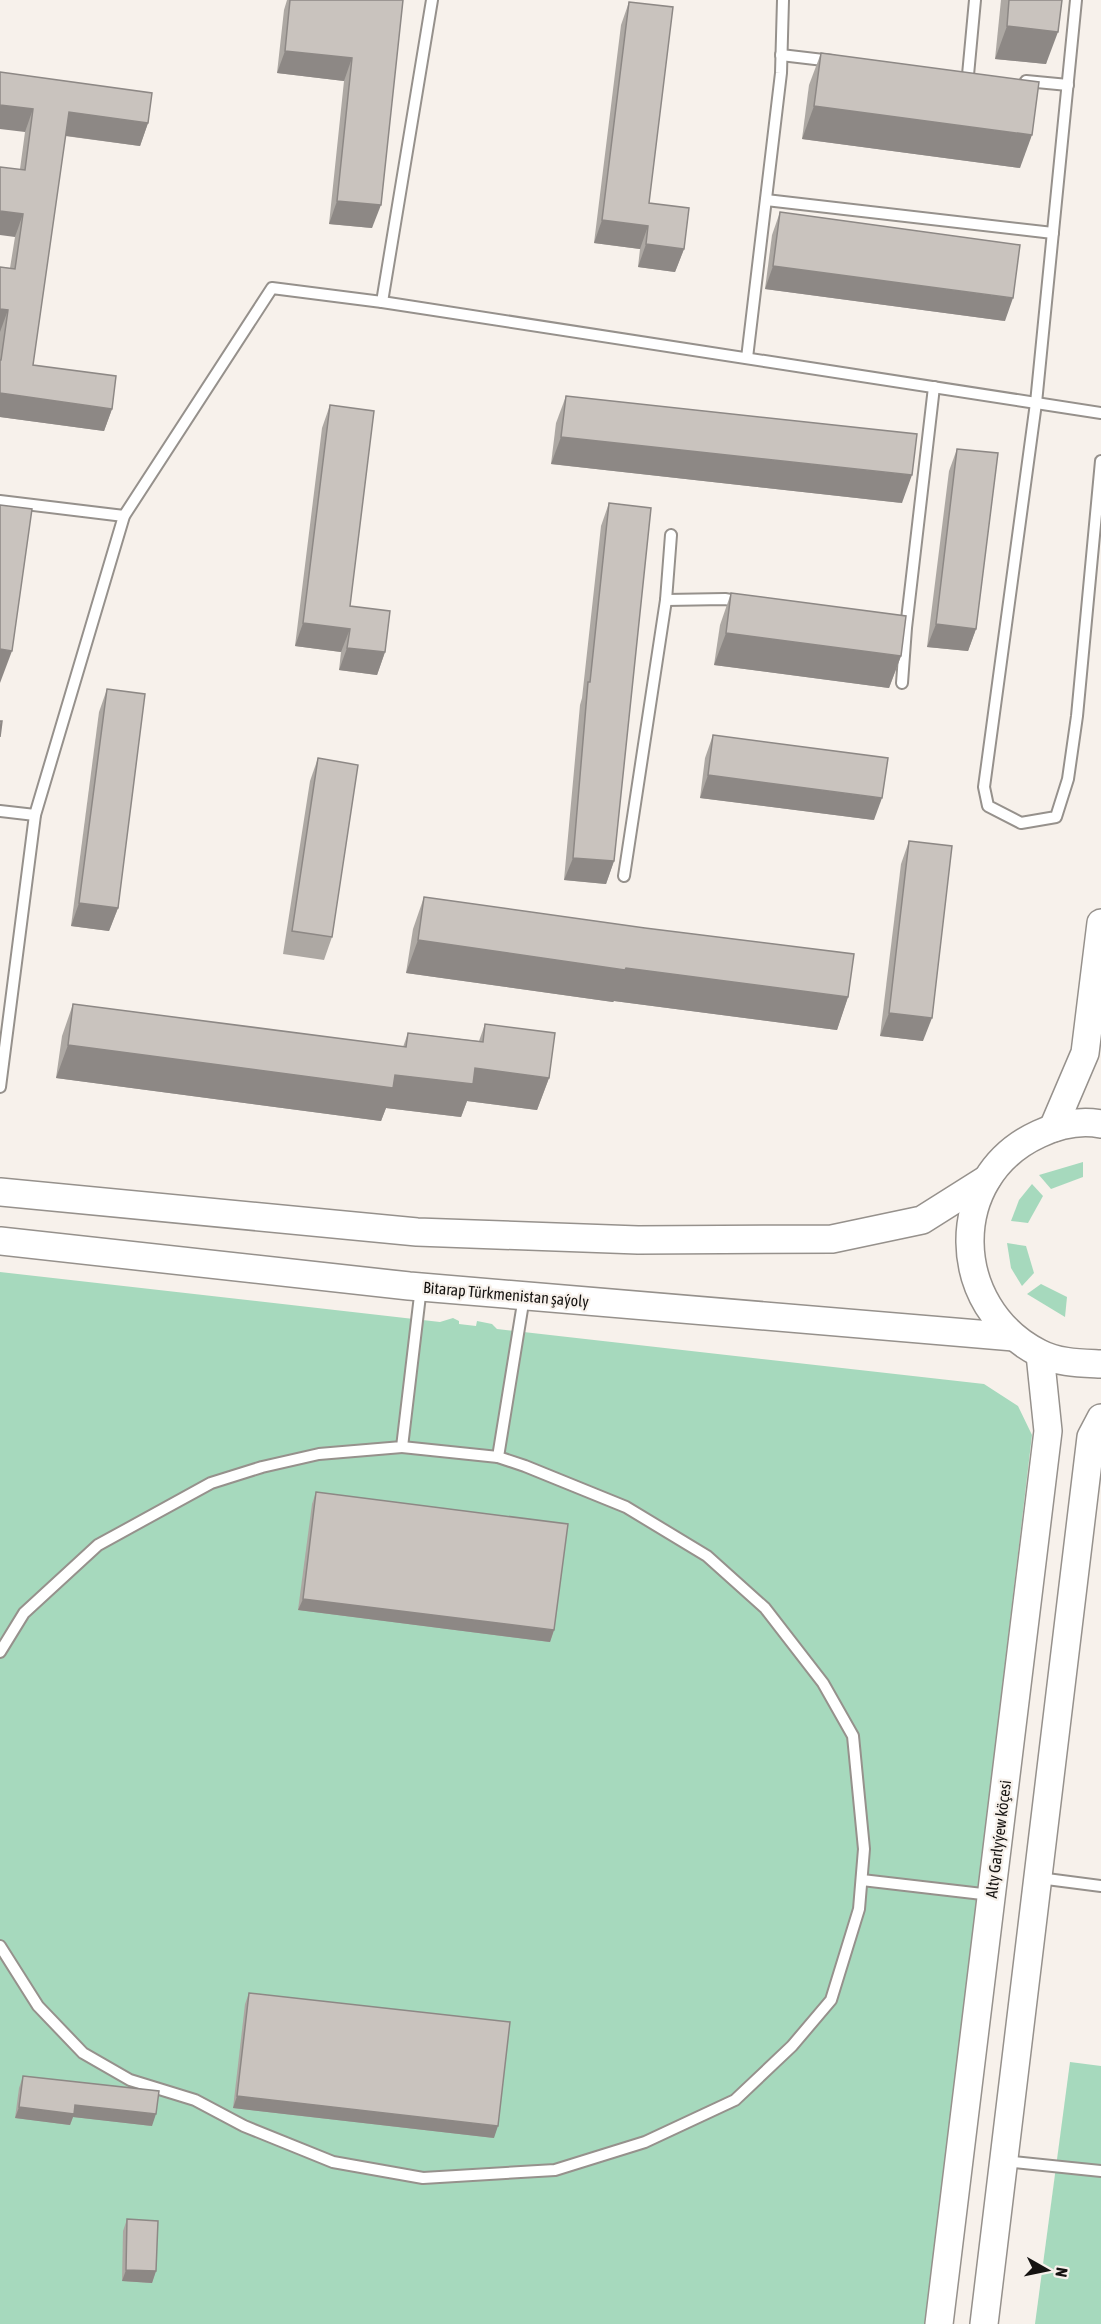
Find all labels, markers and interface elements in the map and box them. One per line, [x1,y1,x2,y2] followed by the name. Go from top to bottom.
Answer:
[422,1278,590,1311] street label: Bitarap Türkmenistan şaýoly
[982,1779,1015,1899] street label: Alty Garlyýew köçesi
[1017,2240,1077,2300] north arrow
[1052,2266,1071,2278] text: N

